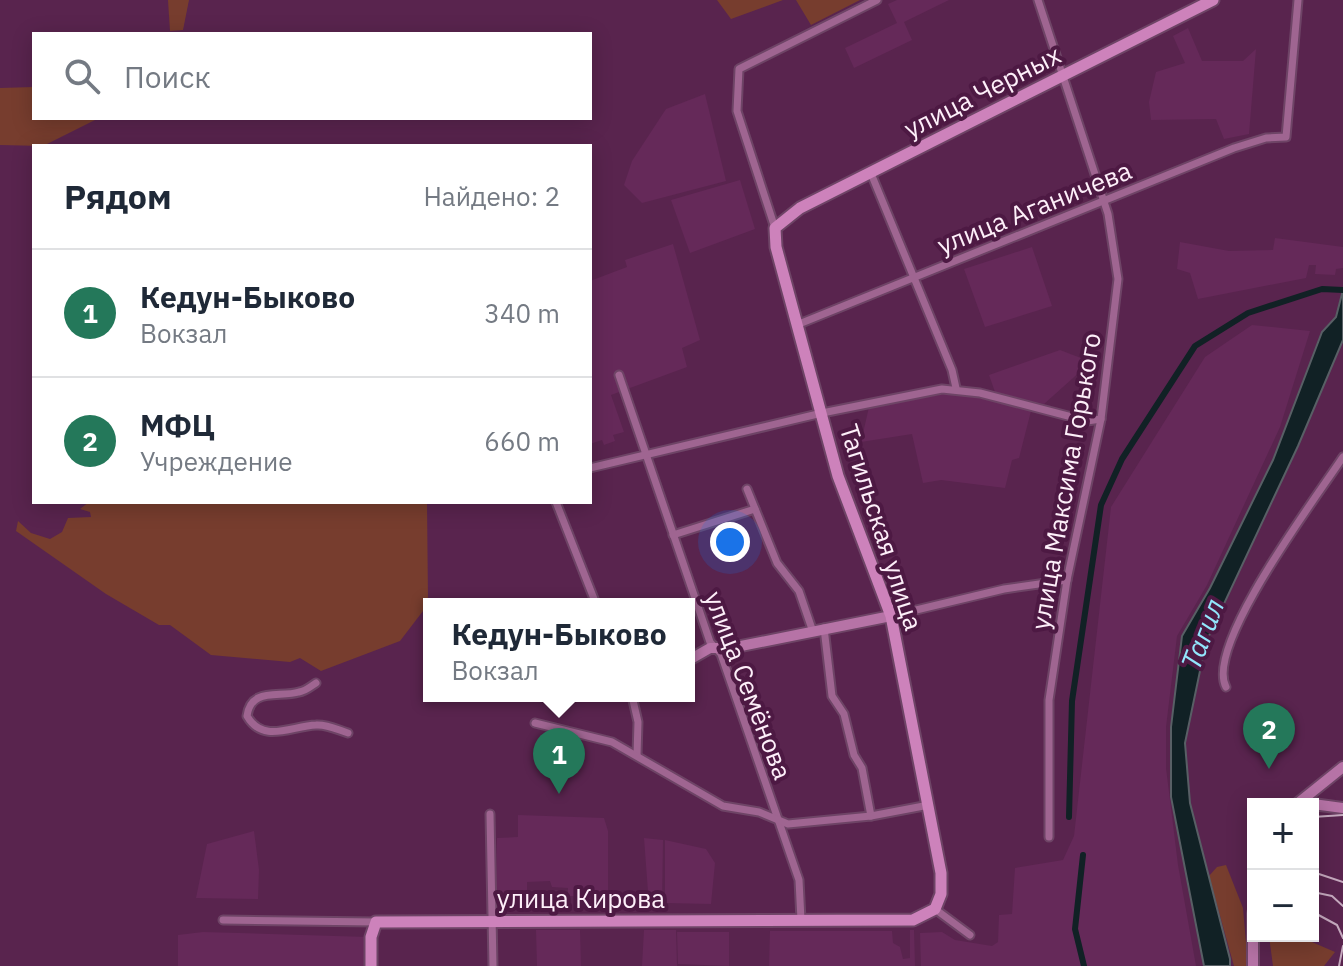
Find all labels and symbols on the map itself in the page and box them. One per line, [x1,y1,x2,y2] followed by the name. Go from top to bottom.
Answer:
[898,37,1066,145] street label: улица Черных
[932,152,1136,261] street label: улица Аганичева
[1022,330,1108,632] street label: улица Максима Горького
[833,420,931,635] street label: Тагильская улица
[710,522,750,562] your location
[697,586,801,784] street label: улица Семёнова
[1172,593,1232,675] water label: Тагил
[1243,703,1295,769] pin: 2
[533,728,585,794] pin: 1
[497,881,665,915] street label: улица Кирова

